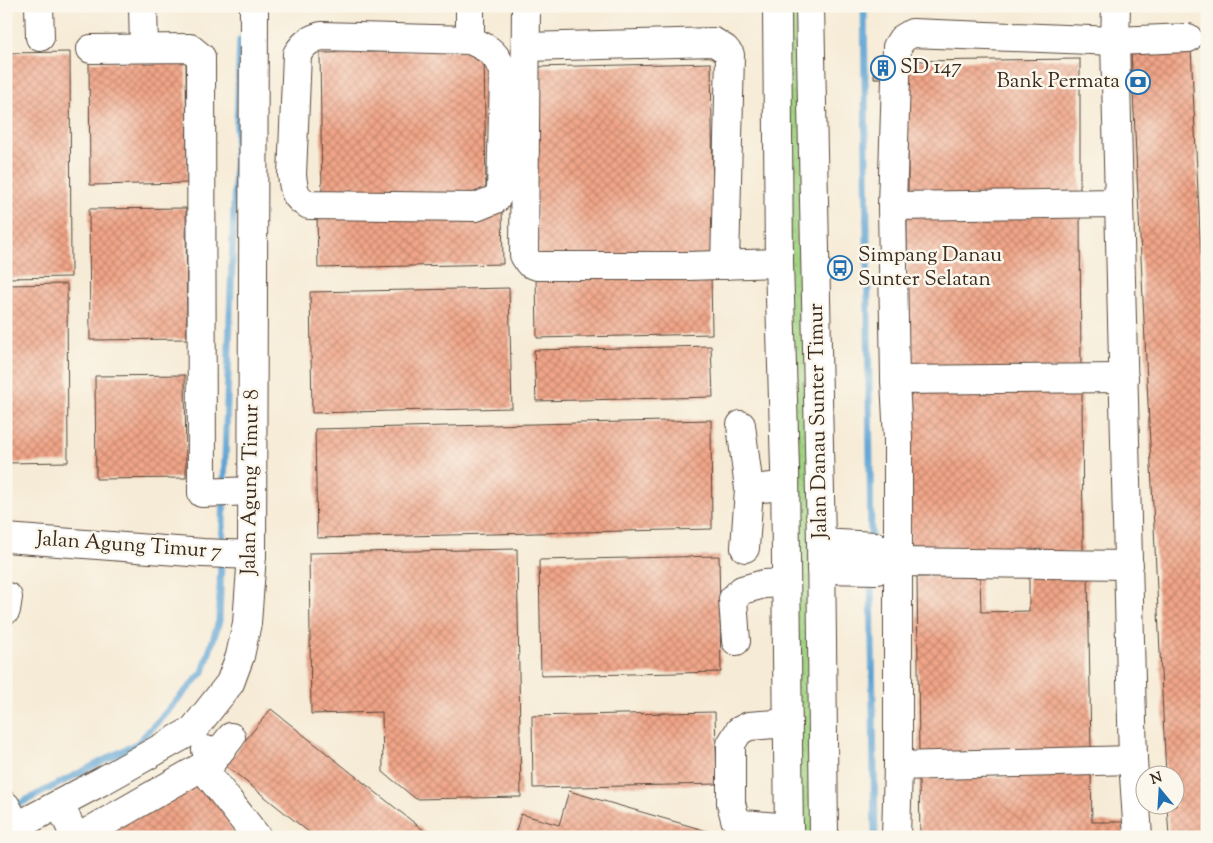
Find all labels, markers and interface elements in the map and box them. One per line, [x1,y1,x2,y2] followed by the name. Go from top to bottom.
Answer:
[900,53,962,83] place label: SD 147
[870,55,896,81] building icon: SD 147
[996,67,1120,97] place label: Bank Permata
[1125,69,1151,95] bank icon: Bank Permata
[858,241,1002,295] place label: Simpang Danau Sunter Selatan
[827,255,853,281] bus stop icon: Simpang Danau Sunter Selatan
[802,303,836,540] street label: Jalan Danau Sunter Timur
[234,389,268,576] street label: Jalan Agung Timur 8
[34,524,223,567] street label: Jalan Agung Timur 7
[1136,766,1186,816] north arrow
[1148,768,1165,791] text: N

